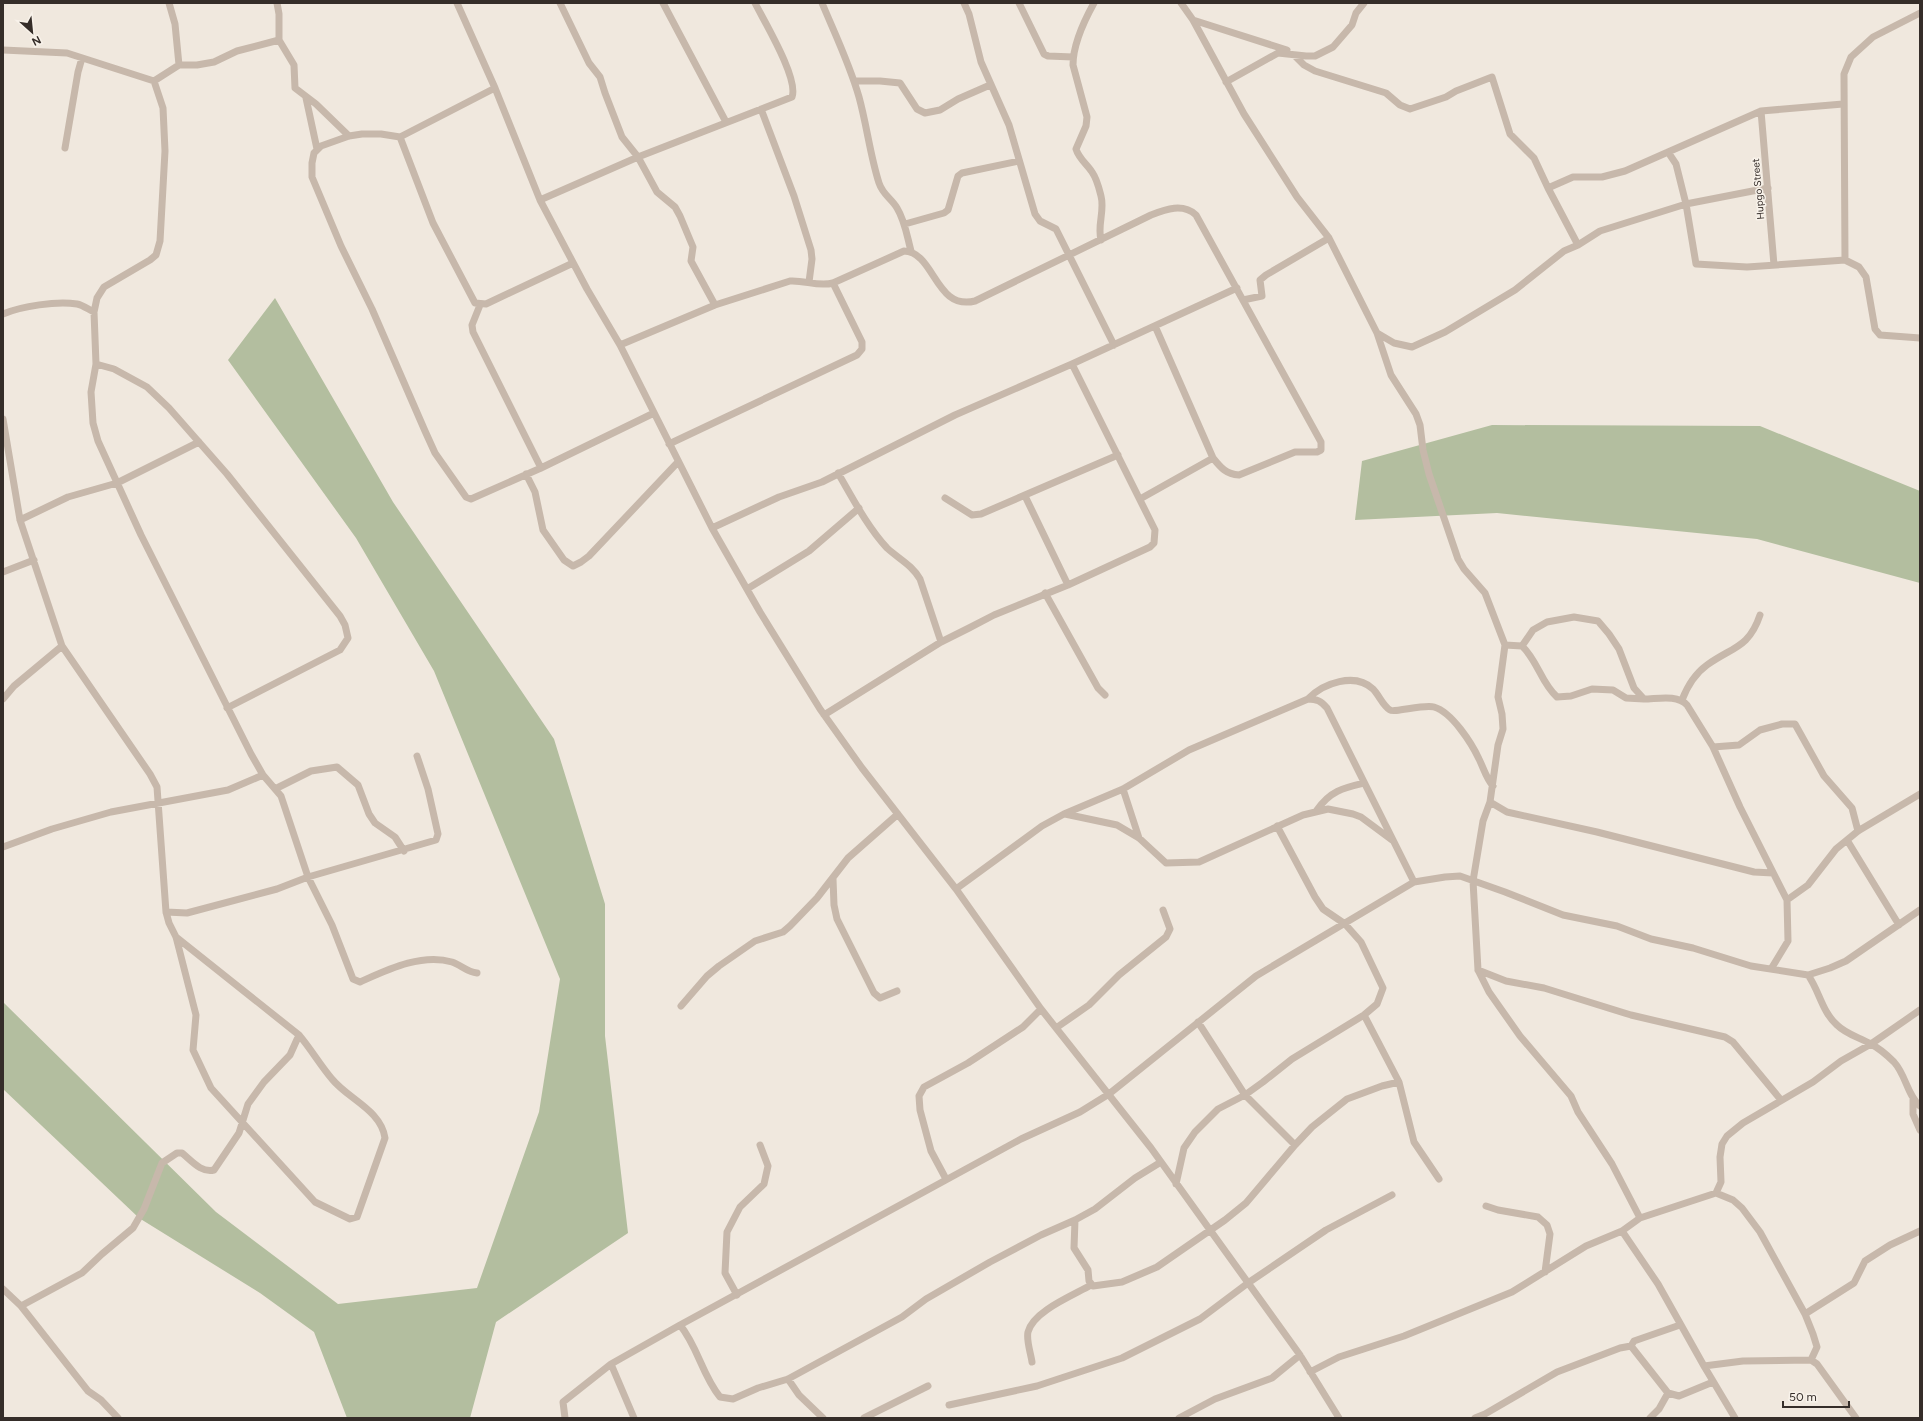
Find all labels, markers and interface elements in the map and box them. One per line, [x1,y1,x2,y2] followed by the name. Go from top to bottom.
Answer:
[12,12,52,52] north arrow
[30,33,43,48] text: N
[1749,158,1767,220] street label: Hupgo Street
[1783,1383,1849,1409] scale bar
[1789,1390,1817,1404] text: 50 m

